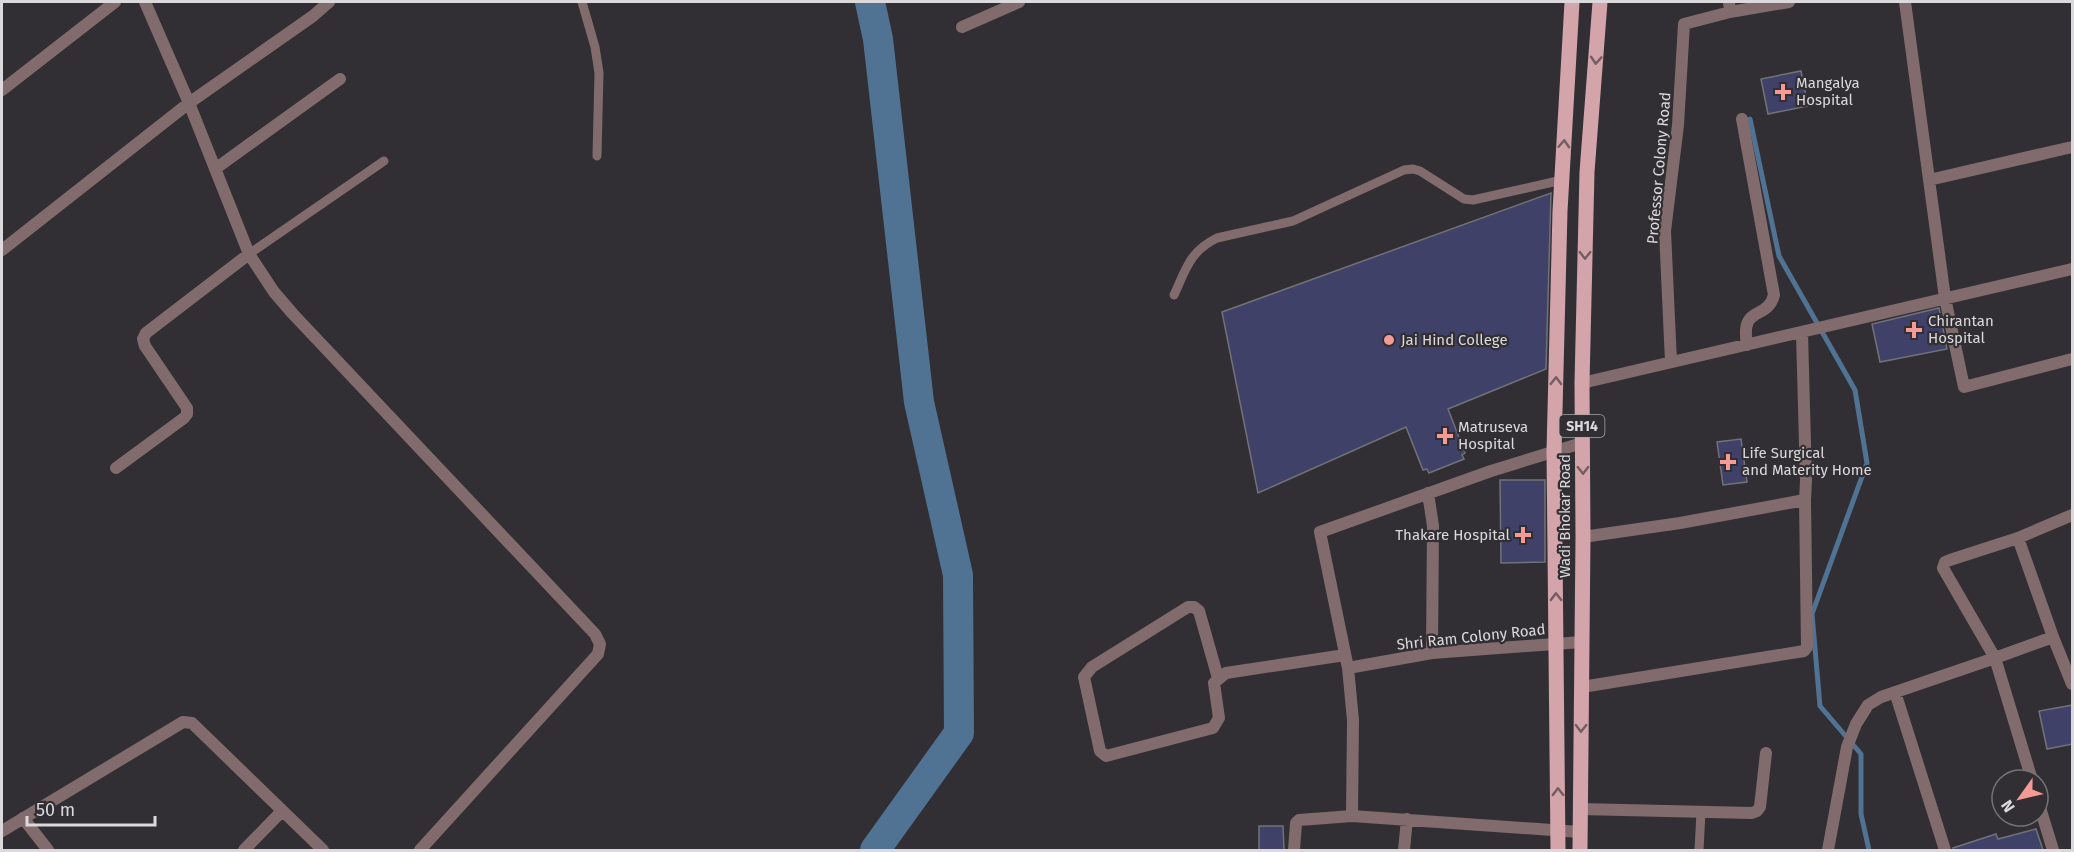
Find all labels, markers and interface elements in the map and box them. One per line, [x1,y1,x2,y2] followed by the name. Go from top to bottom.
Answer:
[1589,55,1602,64] one-way arrow
[1796,74,1860,109] place label: Mangalya Hospital
[1774,83,1792,101] marker: Mangalya Hospital
[1643,91,1675,245] street label: Professor Colony Road
[1557,140,1570,149] one-way arrow
[1579,250,1592,259] one-way arrow
[1928,312,1994,347] place label: Chirantan Hospital
[1905,321,1923,339] marker: Chirantan Hospital
[1401,331,1508,349] place label: Jai Hind College
[1382,333,1396,347] marker: Jai Hind College
[1549,377,1562,386] one-way arrow
[1560,415,1604,437] road number: SH14
[1458,418,1528,453] place label: Matruseva Hospital
[1436,427,1454,445] marker: Matruseva Hospital
[1742,444,1872,479] place label: Life Surgical and Materity Home
[1719,453,1737,471] marker: Life Surgical and Materity Home
[1556,454,1574,578] street label: Wadi Bhokar Road
[1577,466,1589,475] one-way arrow
[1395,526,1511,544] place label: Thakare Hospital
[1514,526,1532,544] marker: Thakare Hospital
[1550,593,1562,602] one-way arrow
[1396,620,1546,654] street label: Shri Ram Colony Road
[1575,724,1588,733] one-way arrow
[1990,768,2050,828] north arrow
[1552,788,1564,797] one-way arrow
[27,789,154,827] scale bar
[1997,796,2019,816] text: N
[36,799,75,821] text: 50 m

